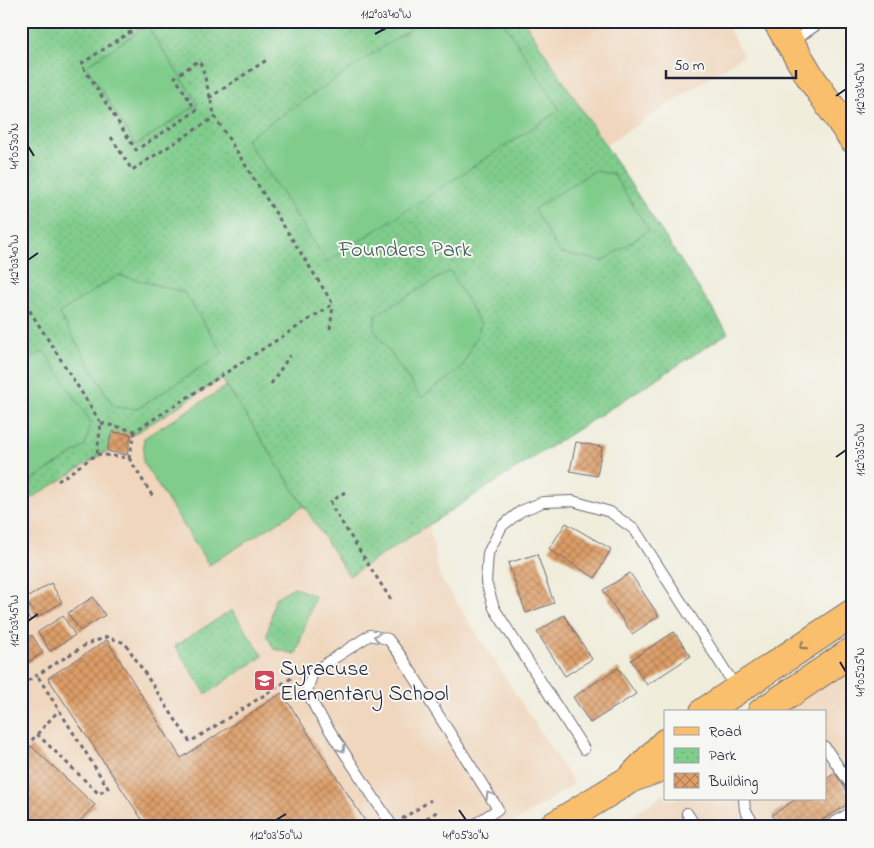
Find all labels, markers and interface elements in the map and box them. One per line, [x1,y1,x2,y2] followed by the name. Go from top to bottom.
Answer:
[361,6,411,24] text: 112°03'40"W
[666,48,796,80] scale bar
[674,55,705,77] text: 50 m
[852,63,870,115] text: 112°03'45"W
[6,123,24,169] text: 41°05'30"N
[6,235,24,285] text: 112°03'40"W
[338,235,472,267] park label: Founders Park
[852,424,870,476] text: 112°03'50"W
[6,595,24,647] text: 112°03'45"W
[372,633,381,643] one-way arrow
[800,640,809,649] one-way arrow
[852,647,870,697] text: 41°05'25"N
[280,654,449,712] place label: Syracuse Elementary School
[252,668,276,692] school or university icon: Syracuse Elementary School
[664,710,826,800] legend
[709,721,742,743] text: Road
[335,743,345,752] one-way arrow
[709,745,737,767] text: Park
[708,771,758,794] text: Building
[486,792,496,801] one-way arrow
[250,827,302,845] text: 112°03'50"W
[443,827,489,845] text: 41°05'30"N

